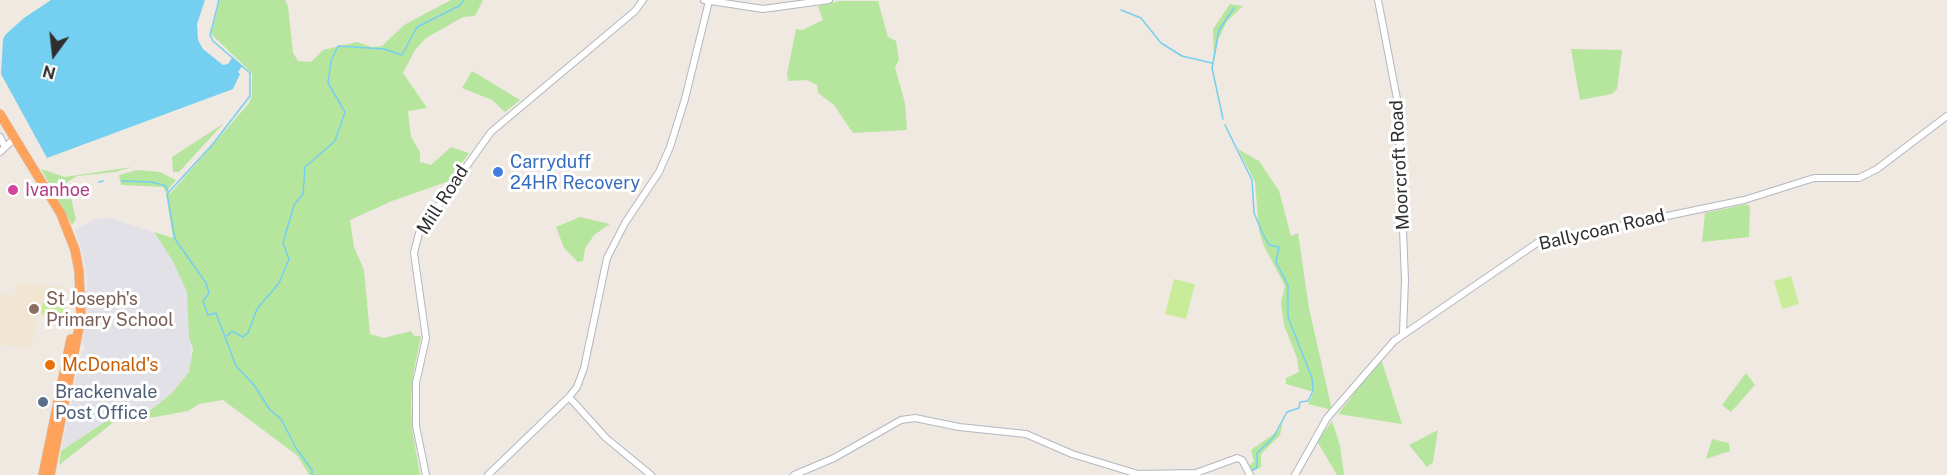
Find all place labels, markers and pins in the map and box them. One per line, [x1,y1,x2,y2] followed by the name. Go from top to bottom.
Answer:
[510,151,640,194] place label: Carryduff 24HR Recovery
[491,165,505,179] marker: Carryduff 24HR Recovery
[25,179,90,201] place label: Ivanhoe
[6,183,20,197] marker: Ivanhoe
[46,288,174,330] place label: St Joseph's Primary School
[27,302,41,316] marker: St Joseph's Primary School
[62,354,158,376] place label: McDonald's
[43,358,57,372] marker: McDonald's
[55,381,157,424] place label: Brackenvale Post Office
[36,395,50,409] marker: Brackenvale Post Office

